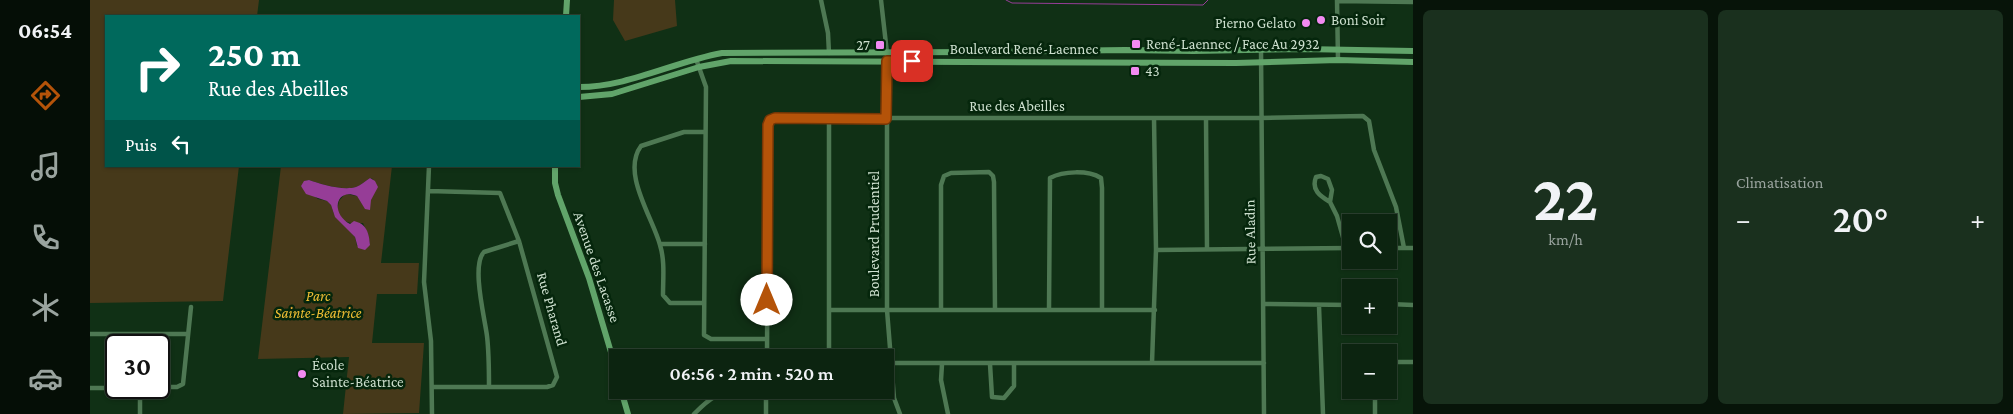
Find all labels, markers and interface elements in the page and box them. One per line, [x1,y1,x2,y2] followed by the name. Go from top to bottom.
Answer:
[1331,12,1386,28] place label: Boni Soir
[1315,14,1327,26] marker: Boni Soir
[1215,15,1296,31] place label: Pierno Gelato
[1300,17,1312,29] marker: Pierno Gelato
[18,18,72,43] text: 06:54
[125,35,190,100] icon: right
[208,35,301,74] text: 250 m
[1146,36,1319,52] place label: René-Laennec / Face Au 2932
[856,37,870,53] place label: 27
[1130,38,1142,50] marker: René-Laennec / Face Au 2932
[874,39,886,51] marker: 27
[891,40,933,82] pin
[950,41,1099,57] street label: Boulevard René-Laennec
[898,47,926,75] icon: arrive
[1145,63,1160,79] place label: 43
[1129,65,1141,77] marker: 43
[208,76,348,101] text: Rue des Abeilles
[28,78,63,113] icon: directions
[969,98,1065,114] street label: Rue des Abeilles
[167,130,195,158] icon: left
[125,134,157,155] text: Puis
[28,149,63,184] icon: music
[1533,162,1598,234] text: 22
[866,171,882,297] street label: Boulevard Prudentiel
[1736,174,1823,191] text: Climatisation
[1833,198,1888,240] text: 20°
[1241,199,1259,265] street label: Rue Aladin
[1736,204,1751,235] text: −
[1970,204,1985,235] text: +
[571,209,624,325] street label: Avenue des Lacasse
[1342,214,1397,399] map controls
[1342,214,1397,269] button: search
[28,220,63,255] icon: phone
[1548,231,1583,248] text: km/h
[534,270,570,348] street label: Rue Pharand
[740,273,792,325] position arrow
[1342,279,1397,334] button: +
[275,288,362,321] park label: Parc Sainte-Béatrice
[28,290,63,325] icon: climate
[105,334,170,399] speed limit sign: 30
[1342,344,1397,399] button: −
[312,357,404,390] place label: École Sainte-Béatrice
[28,361,63,396] icon: car
[669,363,834,384] text: 06:56 · 2 min · 520 m
[296,368,308,380] marker: École Sainte-Béatrice

